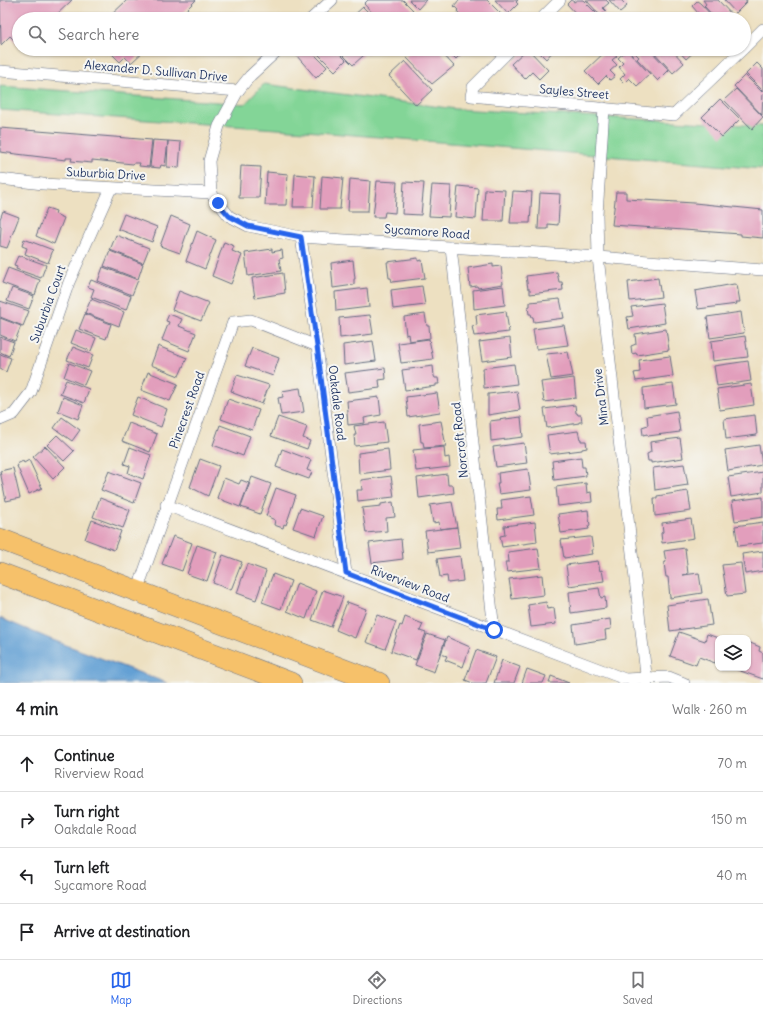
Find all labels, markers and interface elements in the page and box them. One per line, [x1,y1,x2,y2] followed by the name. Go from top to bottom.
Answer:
[12,12,751,56] search box
[26,23,48,45] icon: search
[58,25,139,44] text: Search here
[84,57,228,84] street label: Alexander D. Sullivan Drive
[539,81,609,102] street label: Sayles Street
[66,164,146,183] street label: Suburbia Drive
[209,194,227,212] route end
[384,221,470,242] street label: Sycamore Road
[27,263,69,345] street label: Suburbia Court
[325,364,350,442] street label: Oakdale Road
[590,368,611,426] street label: Mina Drive
[166,369,207,450] street label: Pinecrest Road
[448,401,471,479] street label: Norcroft Road
[369,562,452,605] street label: Riverview Road
[485,621,503,639] route start
[715,635,751,671] map controls
[715,635,751,671] button: layers
[16,698,58,720] text: 4 min
[672,701,747,718] text: Walk · 260 m
[54,746,115,765] text: Continue
[16,753,38,775] icon: ahead
[718,755,747,772] text: 70 m
[54,765,144,782] text: Riverview Road
[54,802,119,821] text: Turn right
[16,809,38,831] icon: right
[711,811,747,828] text: 150 m
[54,821,137,838] text: Oakdale Road
[54,858,109,877] text: Turn left
[16,865,38,887] icon: left
[716,867,747,884] text: 40 m
[54,877,147,894] text: Sycamore Road
[16,921,38,943] icon: arrive
[54,922,190,941] text: Arrive at destination
[110,969,132,1007] tab: Map
[353,969,402,1007] tab: Directions
[623,969,653,1007] tab: Saved

